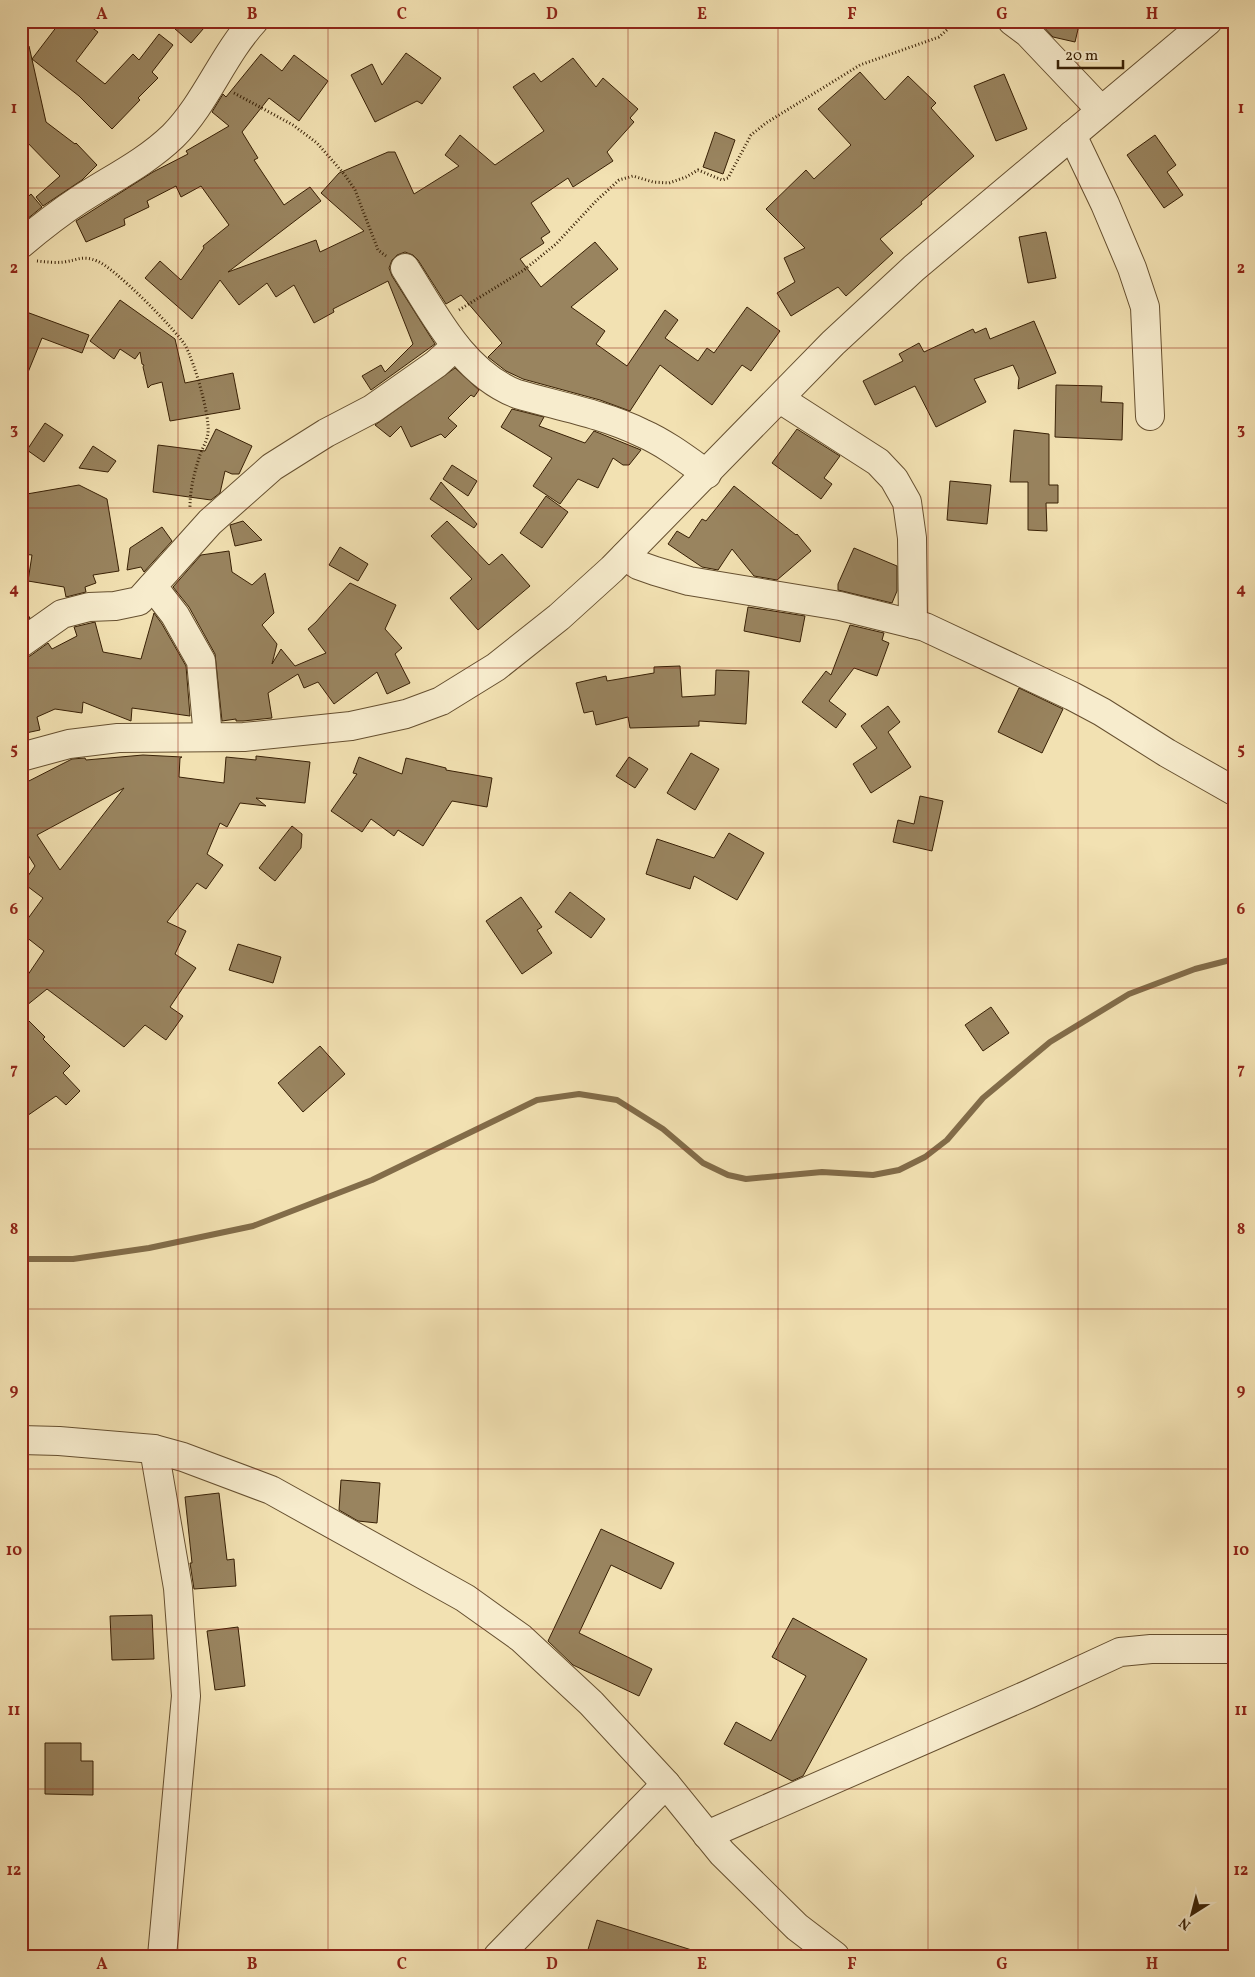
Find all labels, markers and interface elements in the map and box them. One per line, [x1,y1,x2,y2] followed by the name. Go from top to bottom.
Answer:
[96,4,108,26] text: A
[247,4,258,26] text: B
[397,4,407,26] text: C
[546,4,558,26] text: D
[697,4,707,26] text: E
[847,4,857,26] text: F
[996,4,1008,26] text: G
[1146,4,1158,26] text: H
[1058,38,1122,70] scale bar
[1065,46,1098,67] text: 20 m
[11,98,17,120] text: 1
[1238,98,1244,120] text: 1
[10,258,18,280] text: 2
[1237,258,1245,280] text: 2
[10,419,18,441] text: 3
[1237,419,1245,441] text: 3
[9,579,19,601] text: 4
[1236,579,1246,601] text: 4
[10,739,18,761] text: 5
[1237,739,1245,761] text: 5
[10,899,19,921] text: 6
[1237,899,1246,921] text: 6
[10,1059,18,1081] text: 7
[1237,1059,1245,1081] text: 7
[10,1219,18,1241] text: 8
[1237,1219,1245,1241] text: 8
[10,1380,19,1402] text: 9
[1237,1380,1246,1402] text: 9
[6,1540,22,1562] text: 10
[1233,1540,1249,1562] text: 10
[8,1700,20,1722] text: 11
[1235,1700,1247,1722] text: 11
[7,1860,21,1882] text: 12
[1234,1860,1248,1882] text: 12
[1168,1890,1218,1940] north arrow
[1176,1913,1195,1934] text: N
[96,1954,108,1976] text: A
[247,1954,258,1976] text: B
[397,1954,407,1976] text: C
[546,1954,558,1976] text: D
[697,1954,707,1976] text: E
[847,1954,857,1976] text: F
[996,1954,1008,1976] text: G
[1146,1954,1158,1976] text: H

